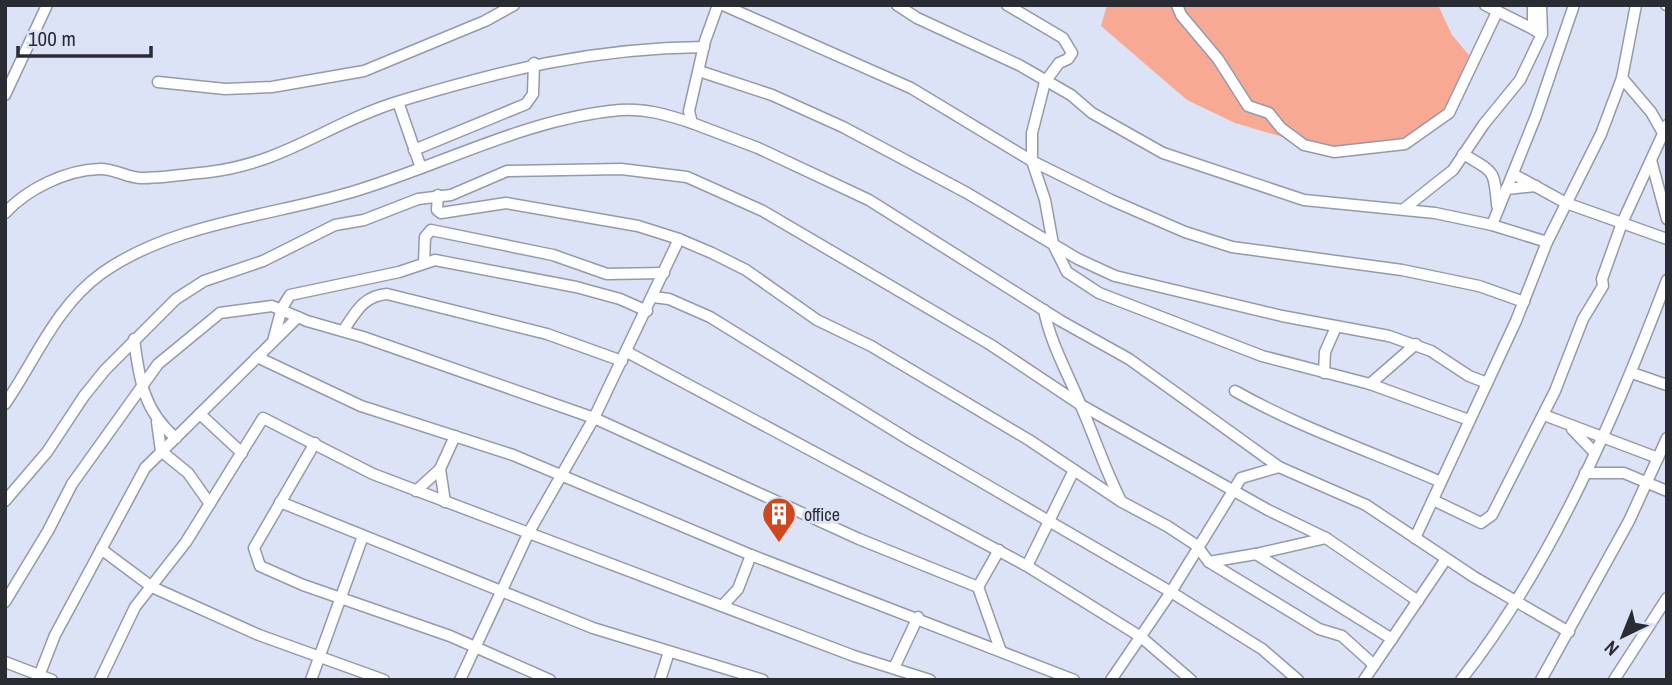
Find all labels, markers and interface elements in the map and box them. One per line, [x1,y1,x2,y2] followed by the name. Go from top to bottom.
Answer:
[18,14,150,58] scale bar
[28,24,76,53] text: 100 m
[760,495,798,544] building icon: office
[804,502,840,527] place label: office
[1588,601,1658,671] north arrow
[1598,635,1624,662] text: N

